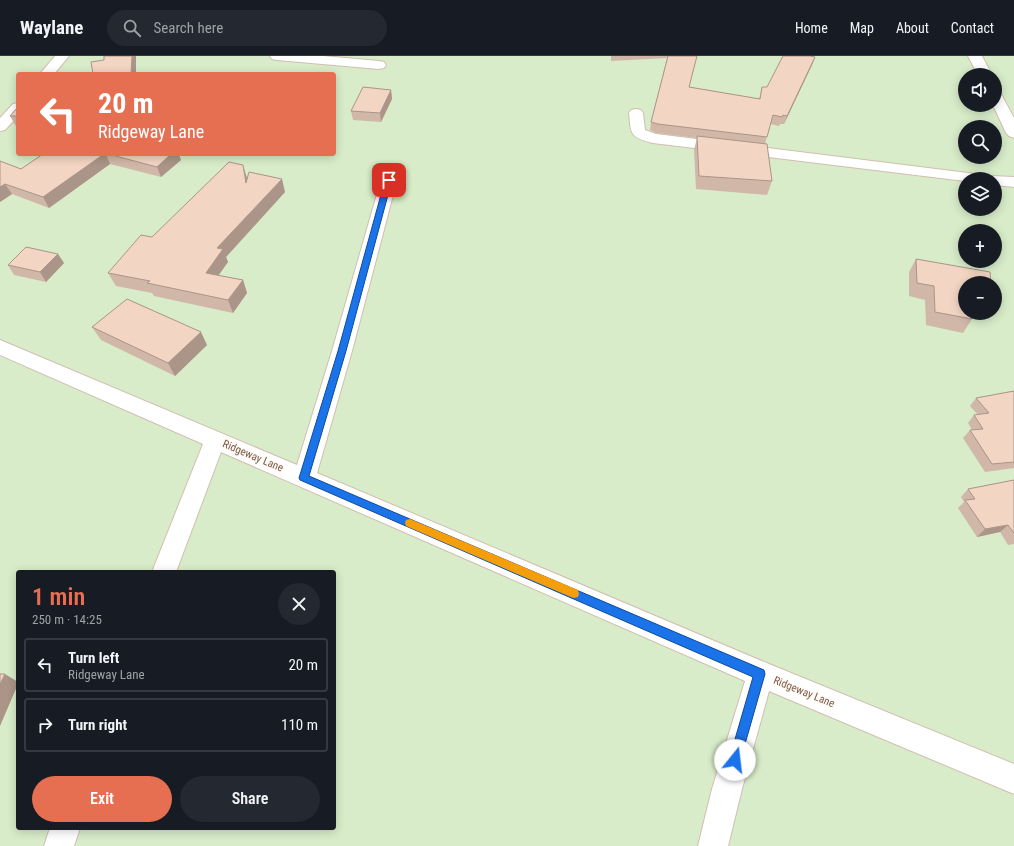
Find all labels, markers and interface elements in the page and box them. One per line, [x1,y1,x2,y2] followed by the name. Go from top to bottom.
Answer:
[107,10,387,46] search box
[20,16,83,39] text: Waylane
[121,17,143,39] icon: search
[153,19,223,37] text: Search here
[795,20,828,36] text: Home
[850,20,874,36] text: Map
[896,20,929,36] text: About
[951,20,994,36] text: Contact
[958,68,1002,320] map controls
[958,68,1002,112] button: sound
[98,87,154,120] text: 20 m
[32,88,84,140] icon: left
[958,120,1002,164] button: search
[98,121,204,142] text: Ridgeway Lane
[372,163,406,197] pin
[378,169,400,191] icon: arrive
[958,172,1002,216] button: layers
[958,224,1002,268] button: +
[958,276,1002,320] button: −
[221,437,285,475] street label: Ridgeway Lane
[32,583,85,611] text: 1 min
[278,583,320,625] button: close
[32,612,102,627] text: 250 m · 14:25
[68,649,119,667] text: Turn left
[34,654,56,676] icon: left
[288,656,318,674] text: 20 m
[68,667,145,682] text: Ridgeway Lane
[772,674,836,710] street label: Ridgeway Lane
[34,714,56,736] icon: right
[68,716,127,734] text: Turn right
[281,716,318,734] text: 110 m
[714,739,756,781] position arrow
[32,776,172,822] button: Exit
[180,776,320,822] button: Share

